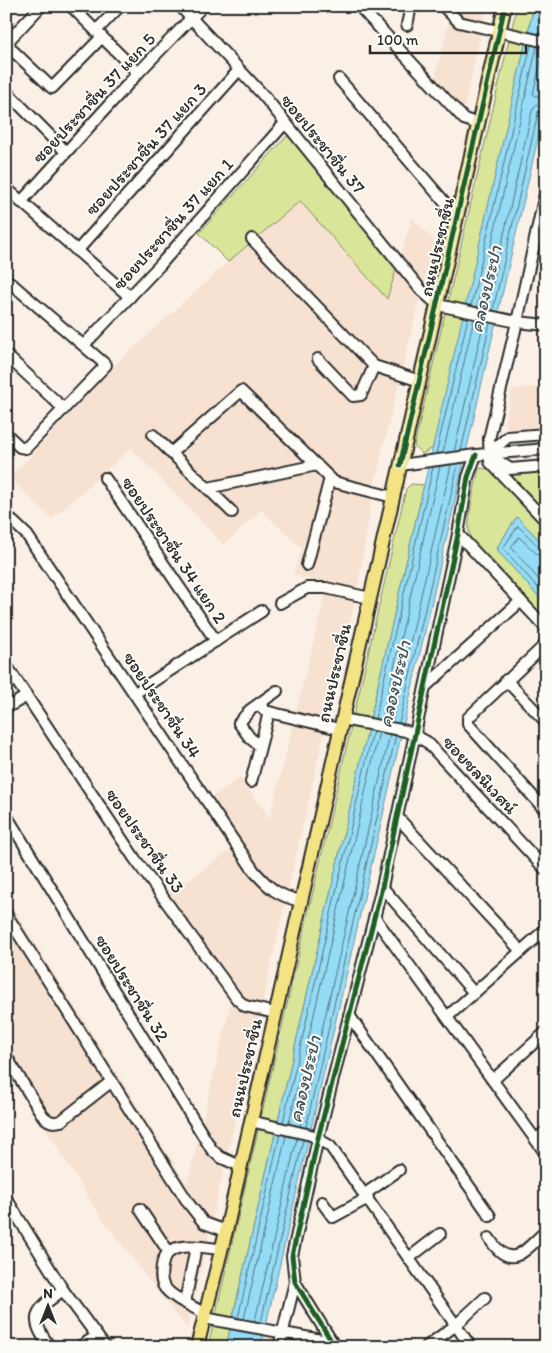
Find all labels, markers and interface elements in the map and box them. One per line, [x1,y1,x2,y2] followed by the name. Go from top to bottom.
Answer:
[370,22,526,54] scale bar
[27,27,160,168] street label: ซอยประชาชื่น 37 แยก 5
[377,31,419,49] text: 100 m
[80,77,211,220] street label: ซอยประชาชื่น 37 แยก 3
[276,89,371,198] street label: ซอยประชาชื่น 37
[107,153,238,294] street label: ซอยประชาชื่น 37 แยก 1
[414,194,459,299] street label: ถนนประชาชื่น
[464,242,507,335] water label: คลองประปา
[117,472,233,628] street label: ซอยประชาชื่น 34 แยก 2
[311,620,356,725] street label: ถนนประชาชื่น
[373,637,416,730] water label: คลองประปา
[118,647,207,763] street label: ซอยประชาชื่น 34
[438,731,522,819] street label: ซอยชลนิเวศน์
[101,784,190,898] street label: ซอยประชาชื่น 33
[90,930,175,1046] street label: ซอยประชาชื่น 32
[222,1015,267,1120] street label: ถนนประชาชื่น
[283,1032,326,1125] water label: คลองประปา
[22,1280,72,1330] north arrow
[43,1285,53,1302] text: N

